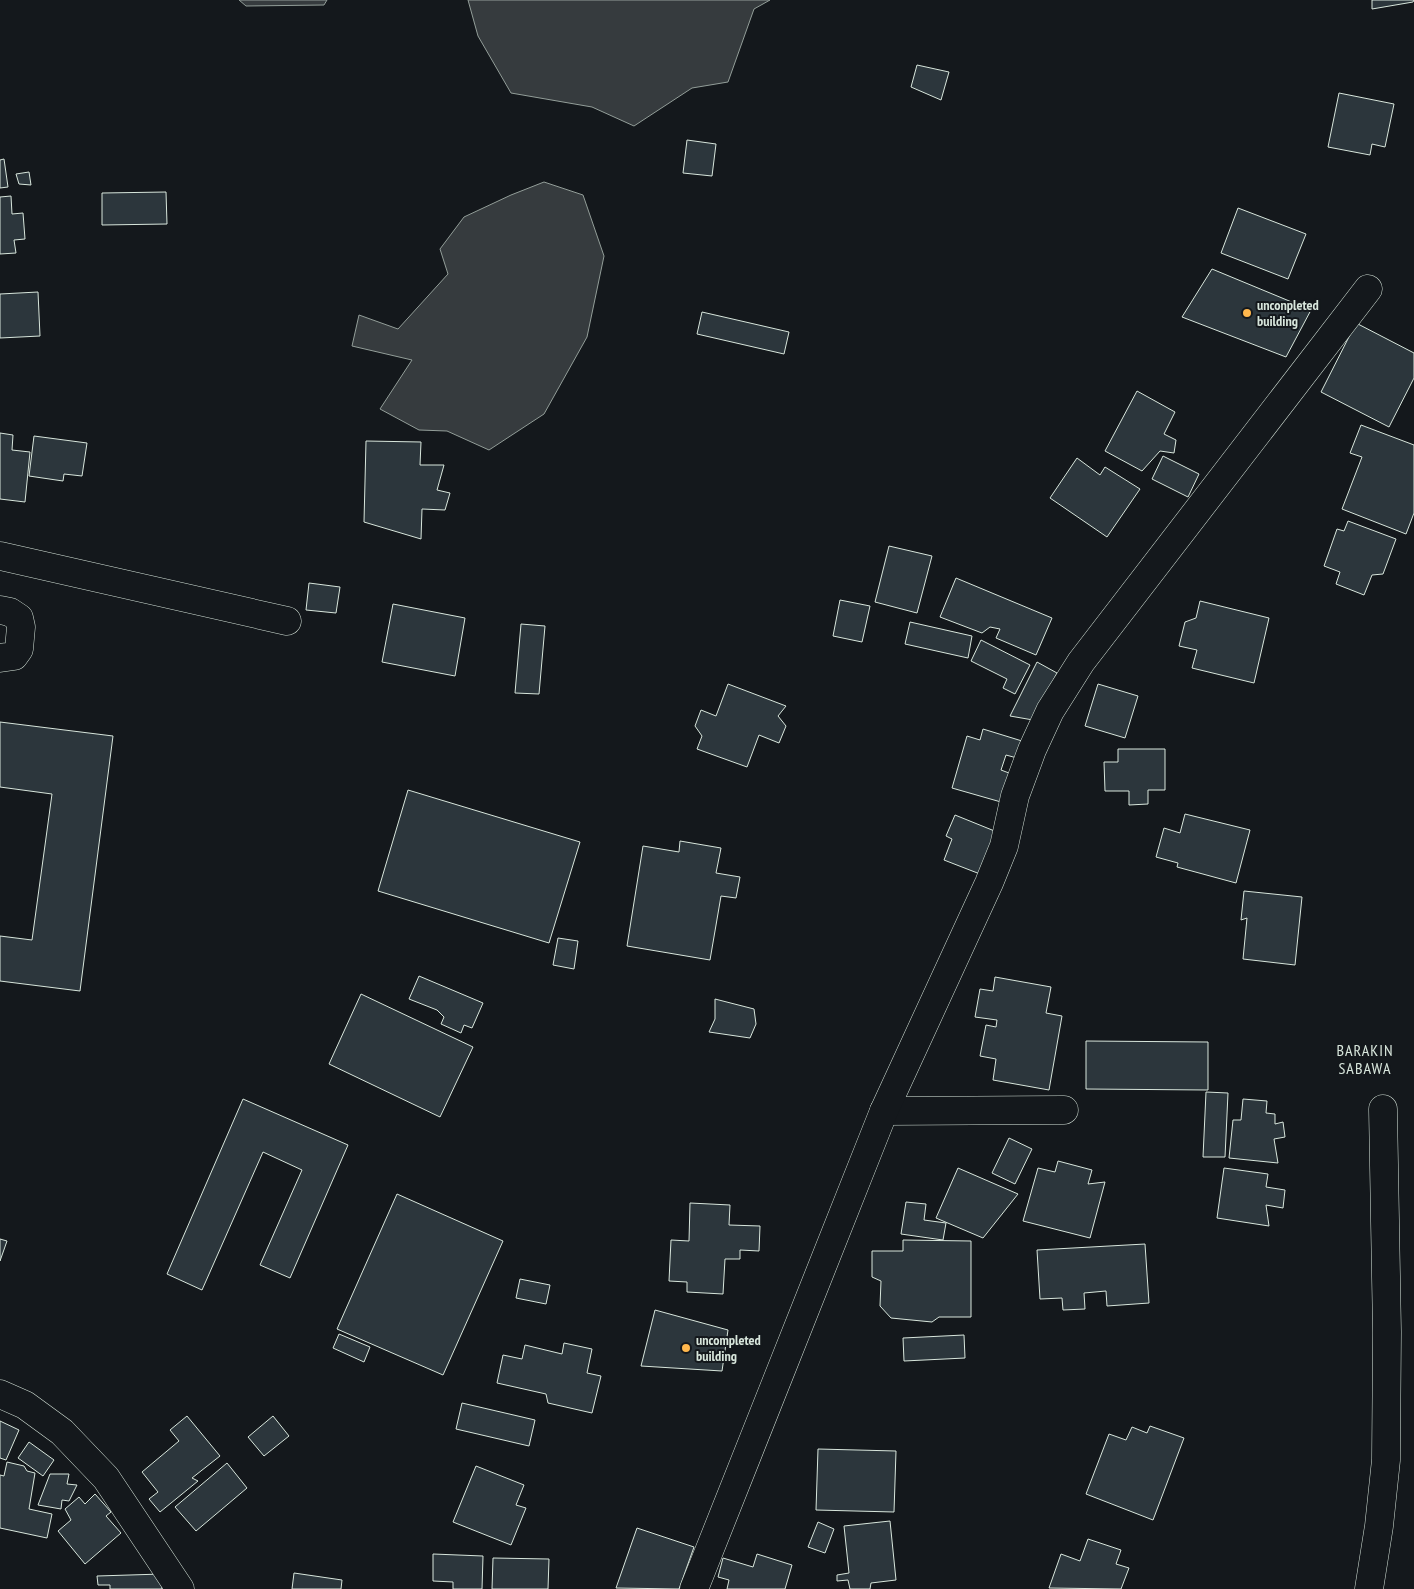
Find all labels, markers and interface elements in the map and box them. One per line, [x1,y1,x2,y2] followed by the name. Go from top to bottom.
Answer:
[1257,296,1319,330] place label: unconpleted building
[1241,307,1253,319] marker: unconpleted building
[1336,1040,1394,1078] district label: BARAKIN SABAWA
[696,1331,761,1365] place label: uncompleted building
[680,1342,692,1354] marker: uncompleted building

